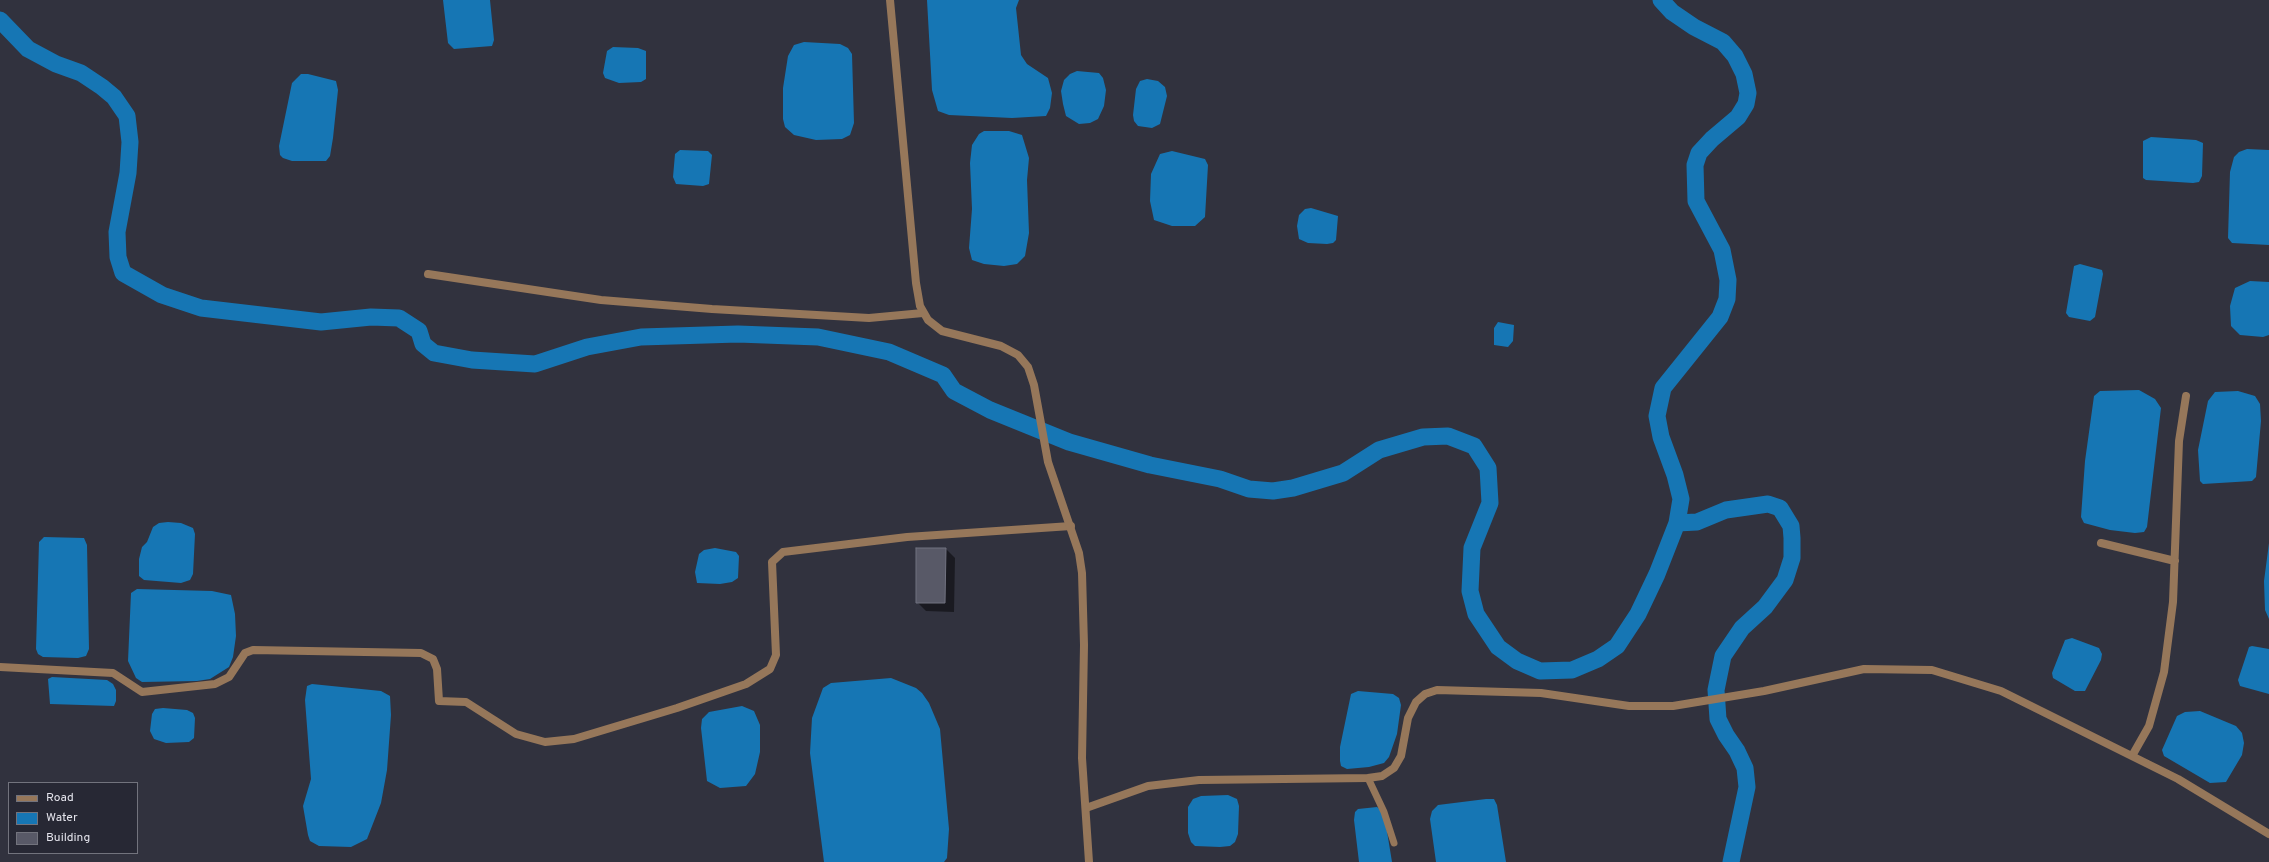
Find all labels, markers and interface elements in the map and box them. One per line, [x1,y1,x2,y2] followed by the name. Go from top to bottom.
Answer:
[8,782,138,854] legend
[46,790,74,806] text: Road
[46,810,78,826] text: Water
[46,830,90,846] text: Building

